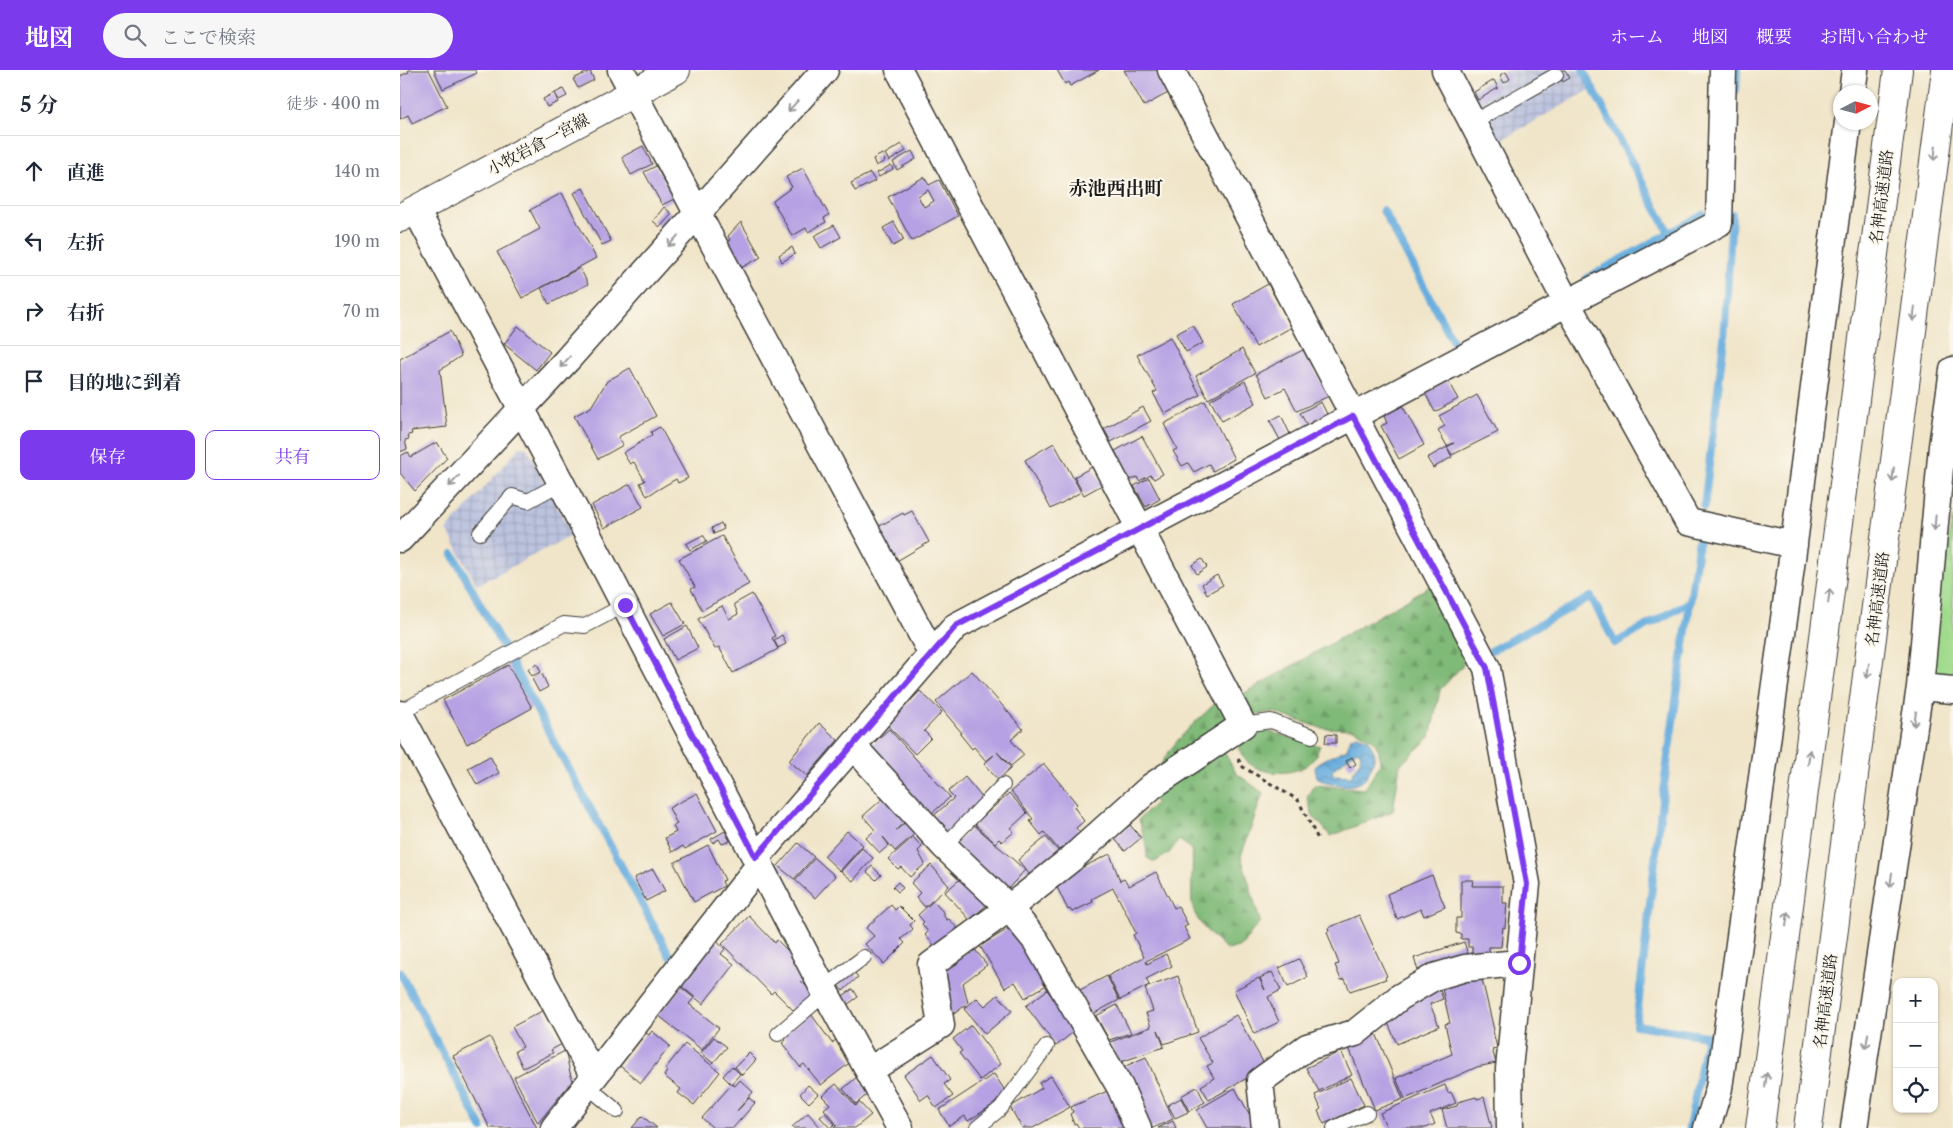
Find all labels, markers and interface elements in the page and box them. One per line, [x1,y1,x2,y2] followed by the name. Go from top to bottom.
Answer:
[103,13,453,58] search box
[121,21,149,49] icon: search
[25,23,73,52] text: 地図
[161,26,256,49] text: ここで検索
[1610,26,1664,48] text: ホーム
[1692,26,1728,48] text: 地図
[1756,26,1792,48] text: 概要
[1820,26,1928,48] text: お問い合わせ
[1833,85,1878,130] north arrow
[20,92,58,117] text: 5 分
[286,93,380,113] text: 徒歩 · 400 m
[787,100,799,113] one-way arrow
[484,109,592,179] street label: 小牧岩倉一宮線
[1930,145,1940,161] one-way arrow
[1865,148,1897,246] street label: 名神高速道路
[20,157,48,185] icon: ahead
[67,161,105,184] text: 直進
[335,161,380,181] text: 140 m
[1068,177,1164,200] district label: 赤池西出町
[20,227,48,255] icon: left
[67,231,105,254] text: 左折
[335,231,380,251] text: 190 m
[667,234,679,247] one-way arrow
[20,297,48,325] icon: right
[67,301,105,324] text: 右折
[343,301,380,321] text: 70 m
[1909,306,1919,322] one-way arrow
[559,356,571,369] one-way arrow
[20,367,48,395] icon: arrive
[67,371,181,394] text: 目的地に到着
[20,430,195,480] button: 保存
[205,430,380,480] button: 共有
[1888,467,1898,483] one-way arrow
[448,475,460,488] one-way arrow
[1930,514,1940,530] one-way arrow
[1861,550,1893,648] street label: 名神高速道路
[1825,589,1835,605] one-way arrow
[614,594,637,617] route end
[1863,663,1873,679] one-way arrow
[1909,711,1919,727] one-way arrow
[1804,750,1814,766] one-way arrow
[1886,872,1896,888] one-way arrow
[1783,911,1793,927] one-way arrow
[1508,952,1531,975] route start
[1809,952,1841,1050] street label: 名神高速道路
[1893,978,1938,1113] map controls
[1893,978,1938,1023] button: +
[1893,1023,1938,1068] button: −
[1862,1032,1872,1048] one-way arrow
[1893,1068,1938,1113] button: locate
[1762,1072,1772,1088] one-way arrow

